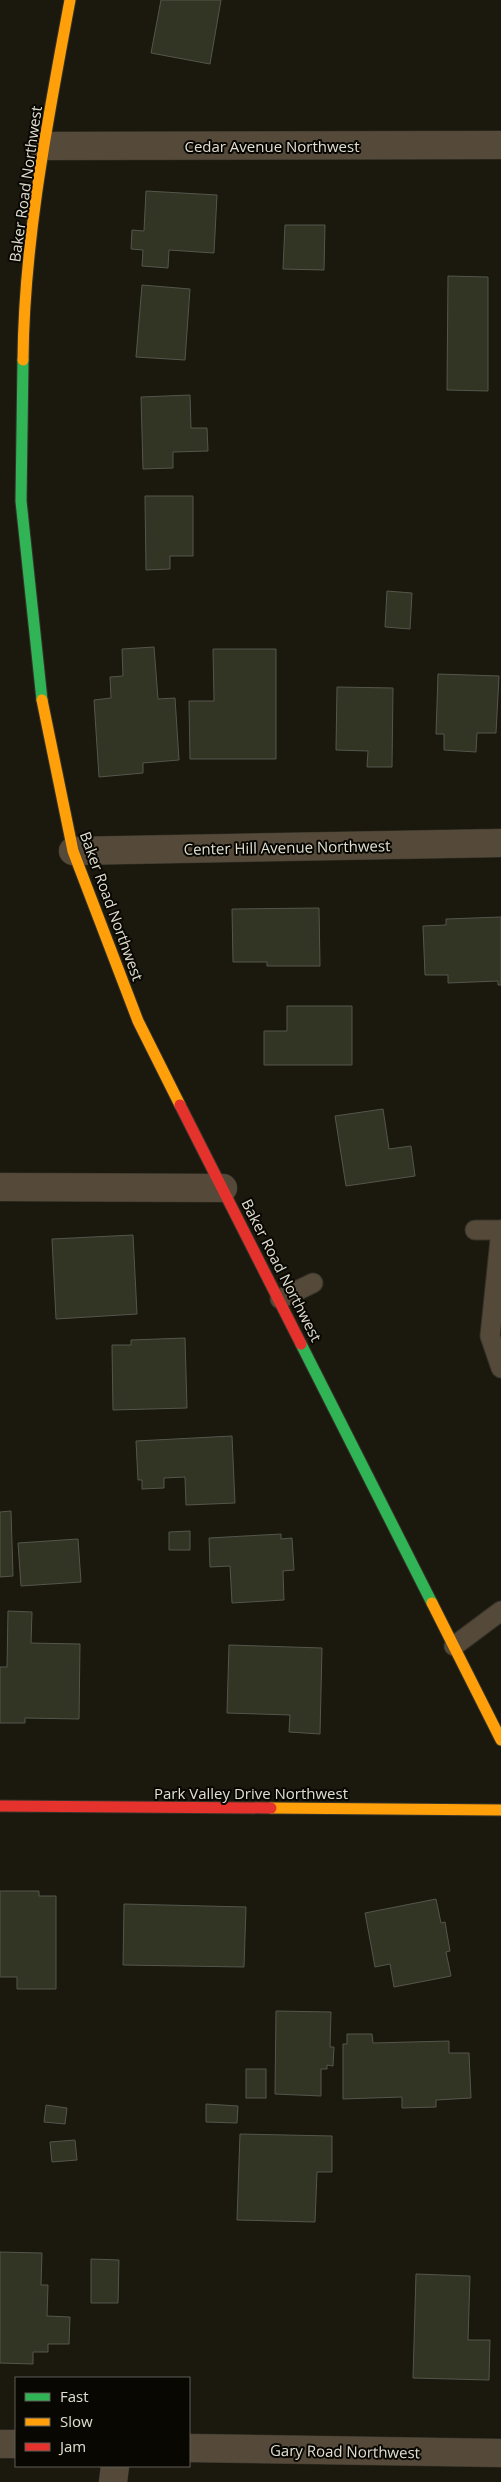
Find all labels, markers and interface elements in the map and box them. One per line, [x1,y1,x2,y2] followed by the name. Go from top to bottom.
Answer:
[4,105,46,263] street label: Baker Road Northwest
[184,136,360,156] street label: Cedar Avenue Northwest
[76,829,148,983] street label: Baker Road Northwest
[183,835,391,859] street label: Center Hill Avenue Northwest
[237,1195,327,1345] street label: Baker Road Northwest
[154,1783,348,1803] street label: Park Valley Drive Northwest
[15,2377,190,2467] legend
[60,2386,89,2406] text: Fast
[60,2411,93,2431] text: Slow
[58,2436,86,2456] text: Jam
[270,2440,420,2462] street label: Gary Road Northwest

